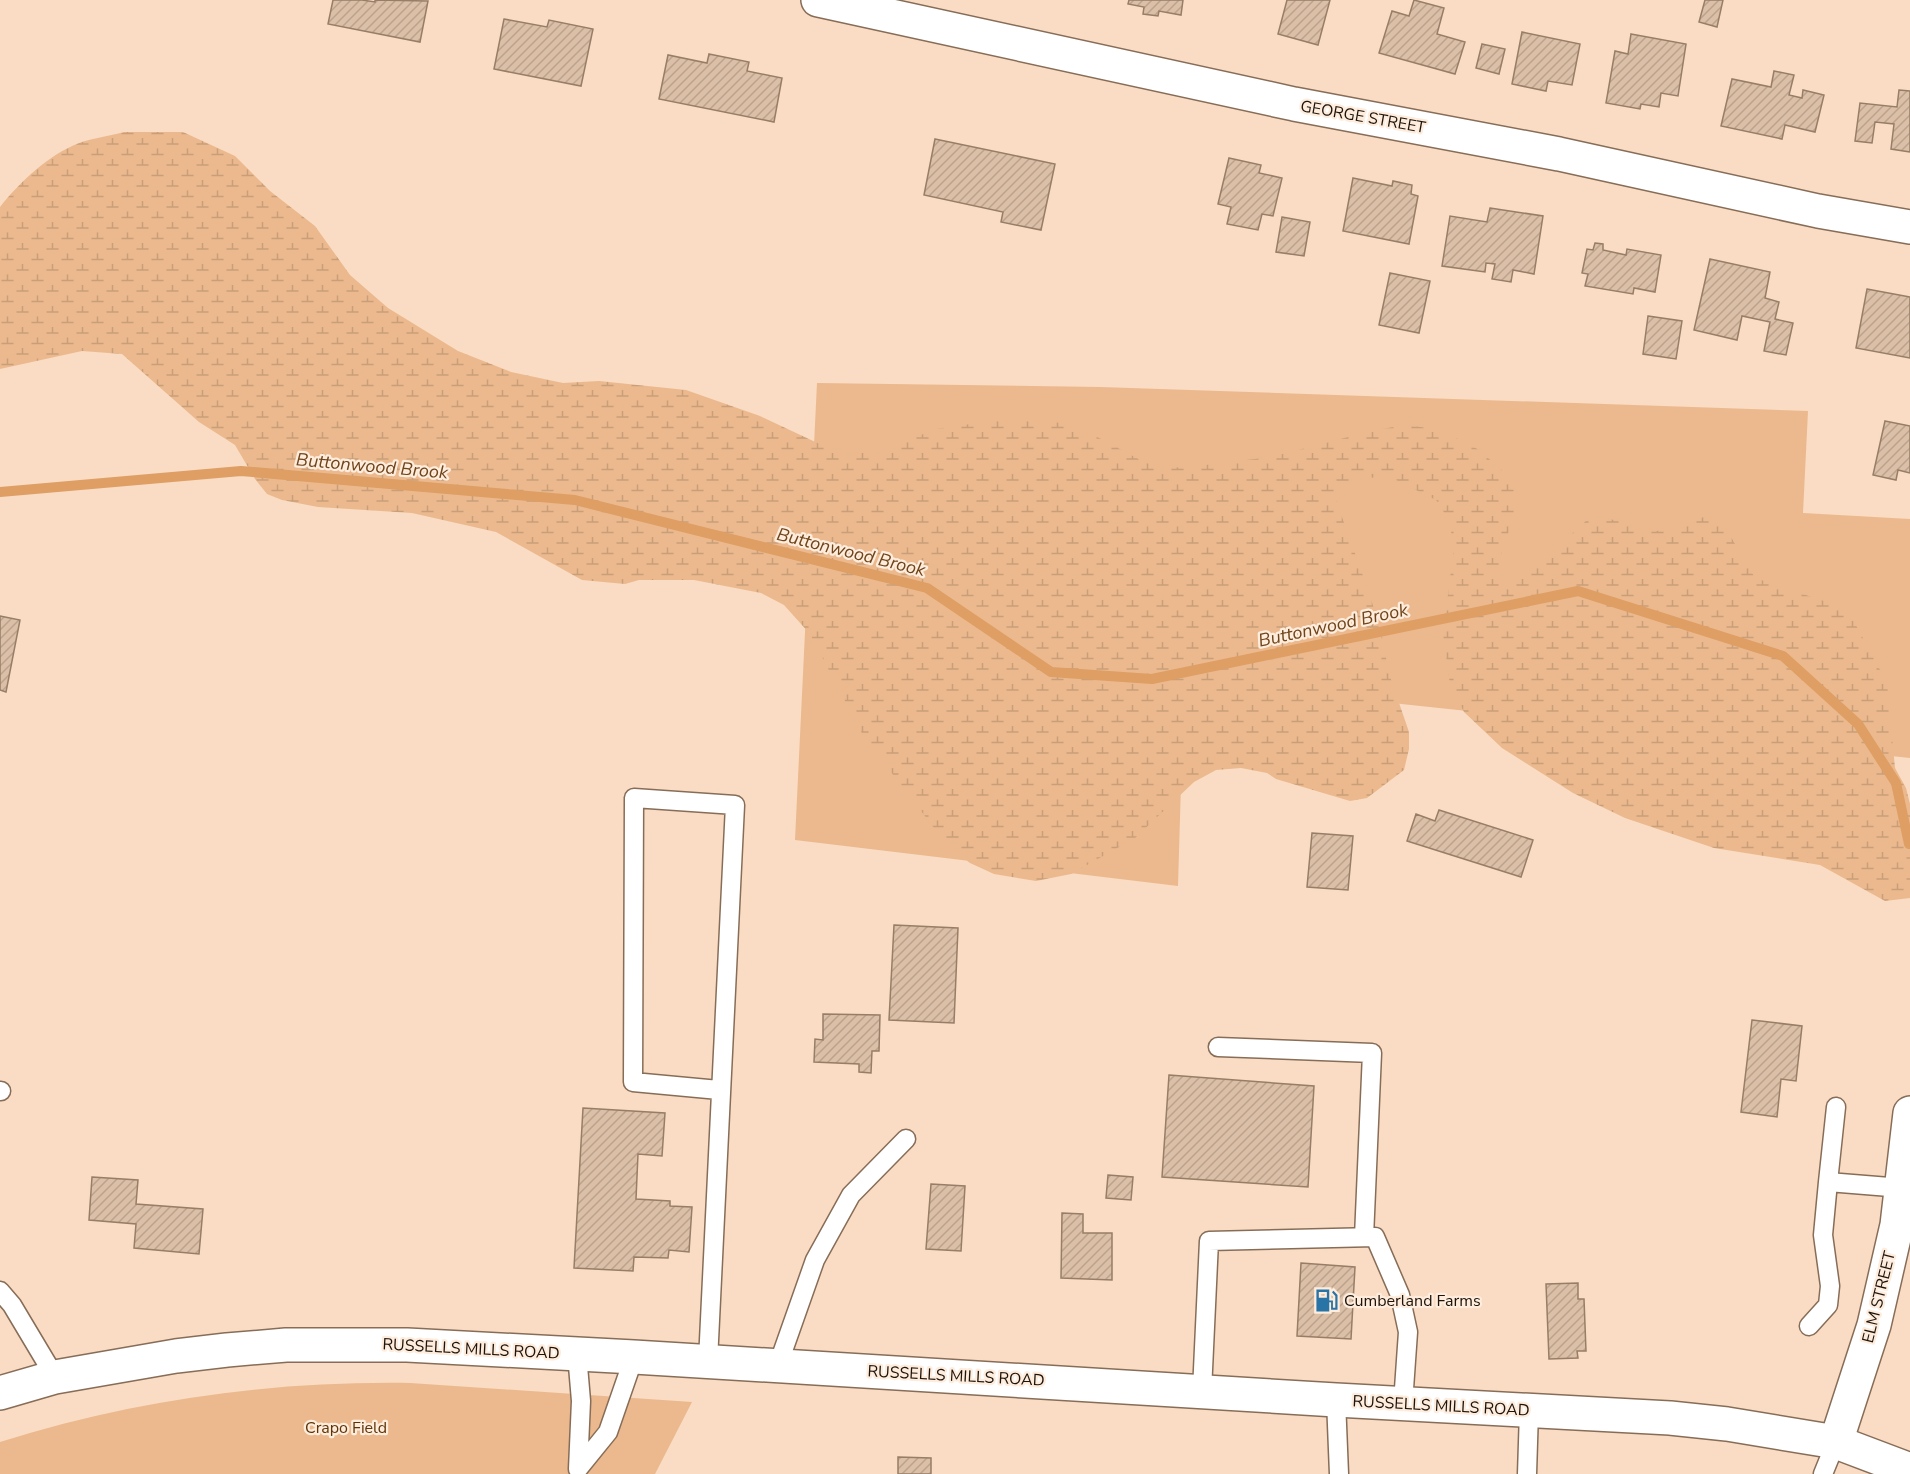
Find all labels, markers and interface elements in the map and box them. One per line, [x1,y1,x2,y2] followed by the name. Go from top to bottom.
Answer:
[1299,95,1428,139] street label: GEORGE STREET
[295,447,450,485] water label: Buttonwood Brook
[774,522,929,582] water label: Buttonwood Brook
[1256,597,1411,653] water label: Buttonwood Brook
[1857,1248,1901,1345] street label: ELM STREET
[1313,1288,1339,1314] fuel station icon: Cumberland Farms
[1344,1290,1481,1312] place label: Cumberland Farms
[382,1333,560,1365] street label: RUSSELLS MILLS ROAD
[867,1360,1045,1392] street label: RUSSELLS MILLS ROAD
[1352,1390,1530,1422] street label: RUSSELLS MILLS ROAD
[305,1417,387,1439] park label: Crapo Field

